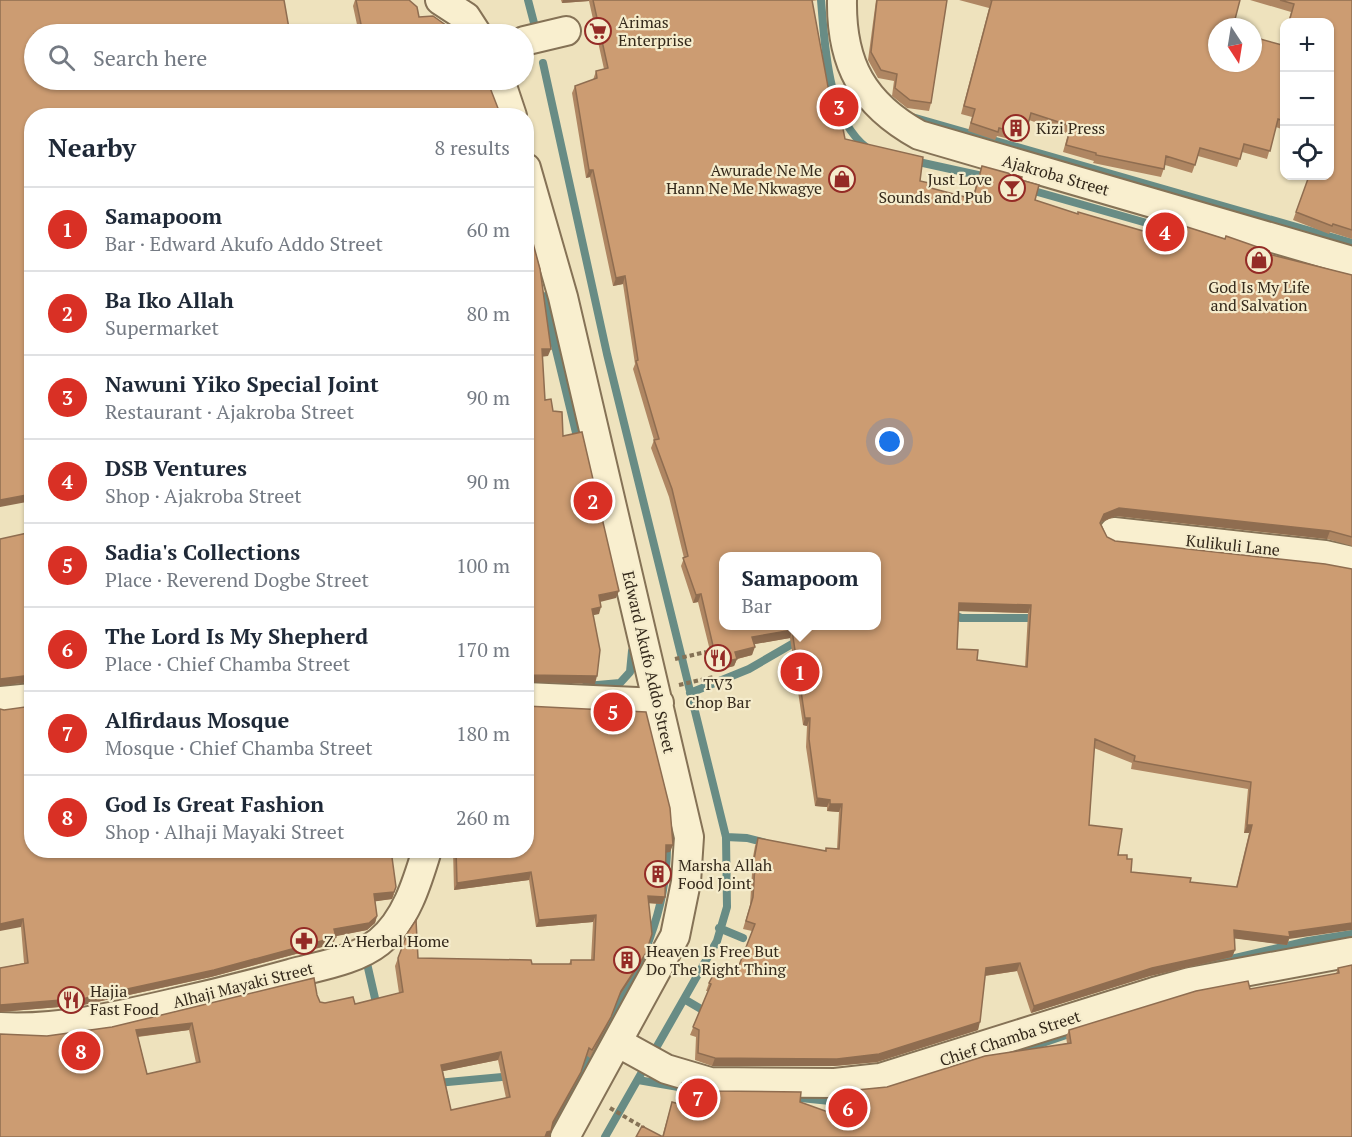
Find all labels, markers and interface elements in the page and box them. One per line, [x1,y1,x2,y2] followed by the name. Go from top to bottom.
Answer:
[618,11,692,51] place label: Arimas Enterprise
[583,16,613,46] supermarket icon: Arimas Enterprise
[1208,18,1262,72] north arrow
[1280,18,1334,180] map controls
[1280,18,1334,72] button: +
[24,24,534,90] search box
[45,41,78,74] icon: search
[93,43,207,72] text: Search here
[1280,72,1334,126] button: −
[820,84,858,130] pin: 3
[1001,113,1031,143] building icon: Kizi Press
[1036,117,1105,139] place label: Kizi Press
[1280,126,1334,180] button: locate
[48,130,136,164] text: Nearby
[435,134,510,161] text: 8 results
[1000,149,1112,201] street label: Ajakroba Street
[666,159,822,199] place label: Awurade Ne Me Hann Ne Me Nkwagye
[827,164,857,194] shop icon: Awurade Ne Me Hann Ne Me Nkwagye
[878,168,992,208] place label: Just Love Sounds and Pub
[997,173,1027,203] bar icon: Just Love Sounds and Pub
[105,201,222,230] text: Samapoom
[1146,210,1184,254] pin: 4
[62,216,73,243] text: 1
[467,216,510,243] text: 60 m
[105,230,383,257] text: Bar · Edward Akufo Addo Street
[1244,245,1274,275] shop icon: God Is My Life and Salvation
[1208,276,1310,316] place label: God Is My Life and Salvation
[105,285,234,314] text: Ba Iko Allah
[62,300,73,327] text: 2
[467,300,510,327] text: 80 m
[105,314,219,341] text: Supermarket
[105,369,379,398] text: Nawuni Yiko Special Joint
[62,384,73,411] text: 3
[467,384,510,411] text: 90 m
[105,398,354,425] text: Restaurant · Ajakroba Street
[875,427,904,456] your location
[105,453,247,482] text: DSB Ventures
[62,468,73,495] text: 4
[467,468,510,495] text: 90 m
[574,478,612,524] pin: 2
[105,482,302,509] text: Shop · Ajakroba Street
[1185,529,1281,561] street label: Kulikuli Lane
[105,537,300,566] text: Sadia's Collections
[62,552,73,579] text: 5
[456,552,510,579] text: 100 m
[719,552,881,630] popup
[742,563,858,592] text: Samapoom
[105,566,369,593] text: Place · Reverend Dogbe Street
[617,569,681,755] street label: Edward Akufo Addo Street
[742,592,772,619] text: Bar
[105,621,368,650] text: The Lord Is My Shepherd
[62,636,73,663] text: 6
[456,636,510,663] text: 170 m
[703,643,733,673] restaurant icon: TV3 Chop Bar
[105,650,350,677] text: Place · Chief Chamba Street
[780,650,820,694] pin: 1
[685,673,752,713] place label: TV3 Chop Bar
[594,690,632,734] pin: 5
[105,705,289,734] text: Alfirdaus Mosque
[62,720,73,747] text: 7
[456,720,510,747] text: 180 m
[105,734,373,761] text: Mosque · Chief Chamba Street
[105,789,324,818] text: God Is Great Fashion
[62,804,73,831] text: 8
[456,804,510,831] text: 260 m
[105,818,344,845] text: Shop · Alhaji Mayaki Street
[678,854,773,894] place label: Marsha Allah Food Joint
[643,859,673,889] building icon: Marsha Allah Food Joint
[289,926,319,956] pharmacy icon: Z. A Herbal Home
[324,930,449,952] place label: Z. A Herbal Home
[646,940,787,980] place label: Heaven Is Free But Do The Right Thing
[612,945,642,975] building icon: Heaven Is Free But Do The Right Thing
[170,957,316,1013] street label: Alhaji Mayaki Street
[90,980,159,1020] place label: Hajia Fast Food
[56,985,86,1015] restaurant icon: Hajia Fast Food
[937,1005,1083,1071] street label: Chief Chamba Street
[62,1028,100,1074] pin: 8
[678,1076,718,1120] pin: 7
[828,1086,868,1130] pin: 6

